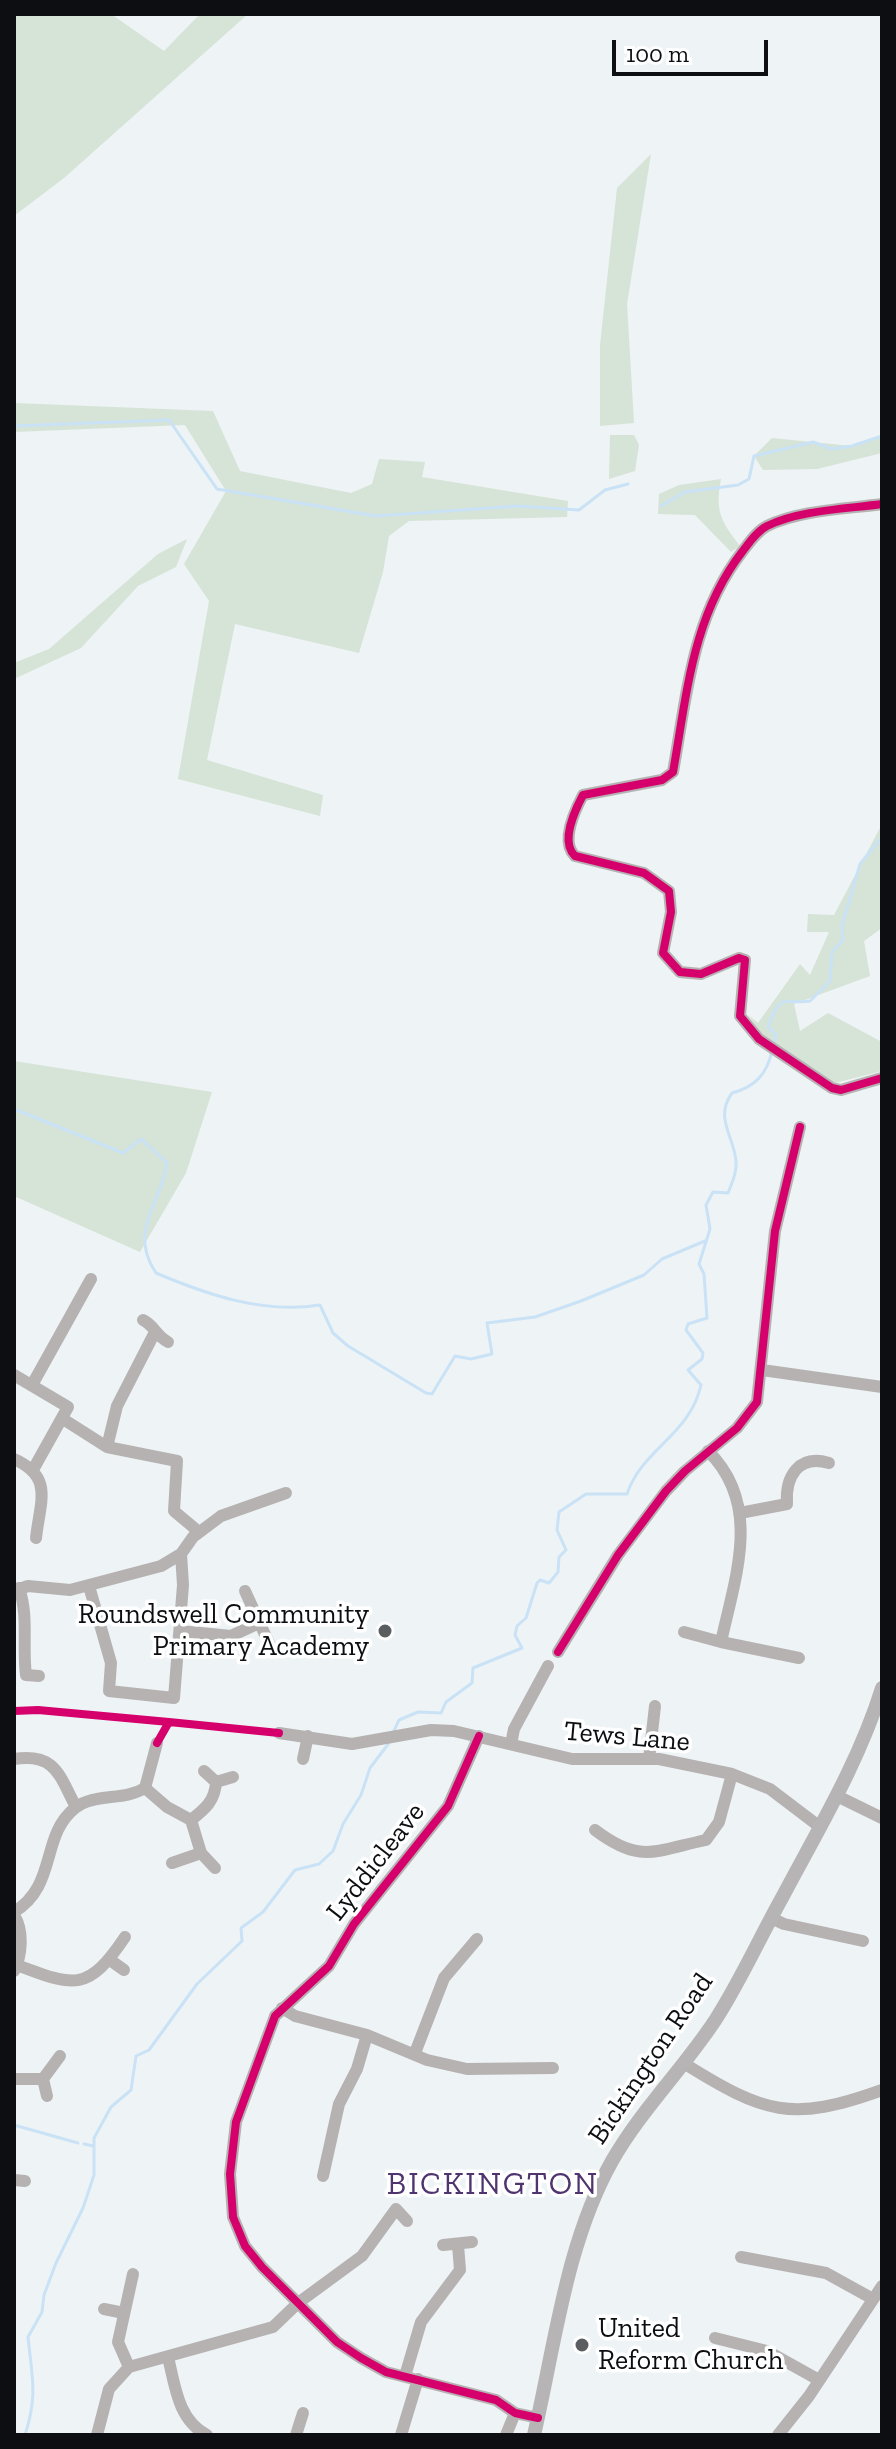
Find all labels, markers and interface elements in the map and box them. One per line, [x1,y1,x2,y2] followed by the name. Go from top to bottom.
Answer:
[616,24,772,74] scale bar
[626,39,689,68] text: 100 m
[78,1598,369,1664] place label: Roundswell Community Primary Academy
[376,1622,394,1640] marker: Roundswell Community Primary Academy
[563,1715,691,1759] street label: Tews Lane
[320,1796,432,1928] street label: Lyddicleave
[581,1967,721,2151] street label: Bickington Road
[387,2166,599,2204] district label: BICKINGTON
[598,2312,783,2378] place label: United Reform Church
[573,2336,591,2354] marker: United Reform Church

